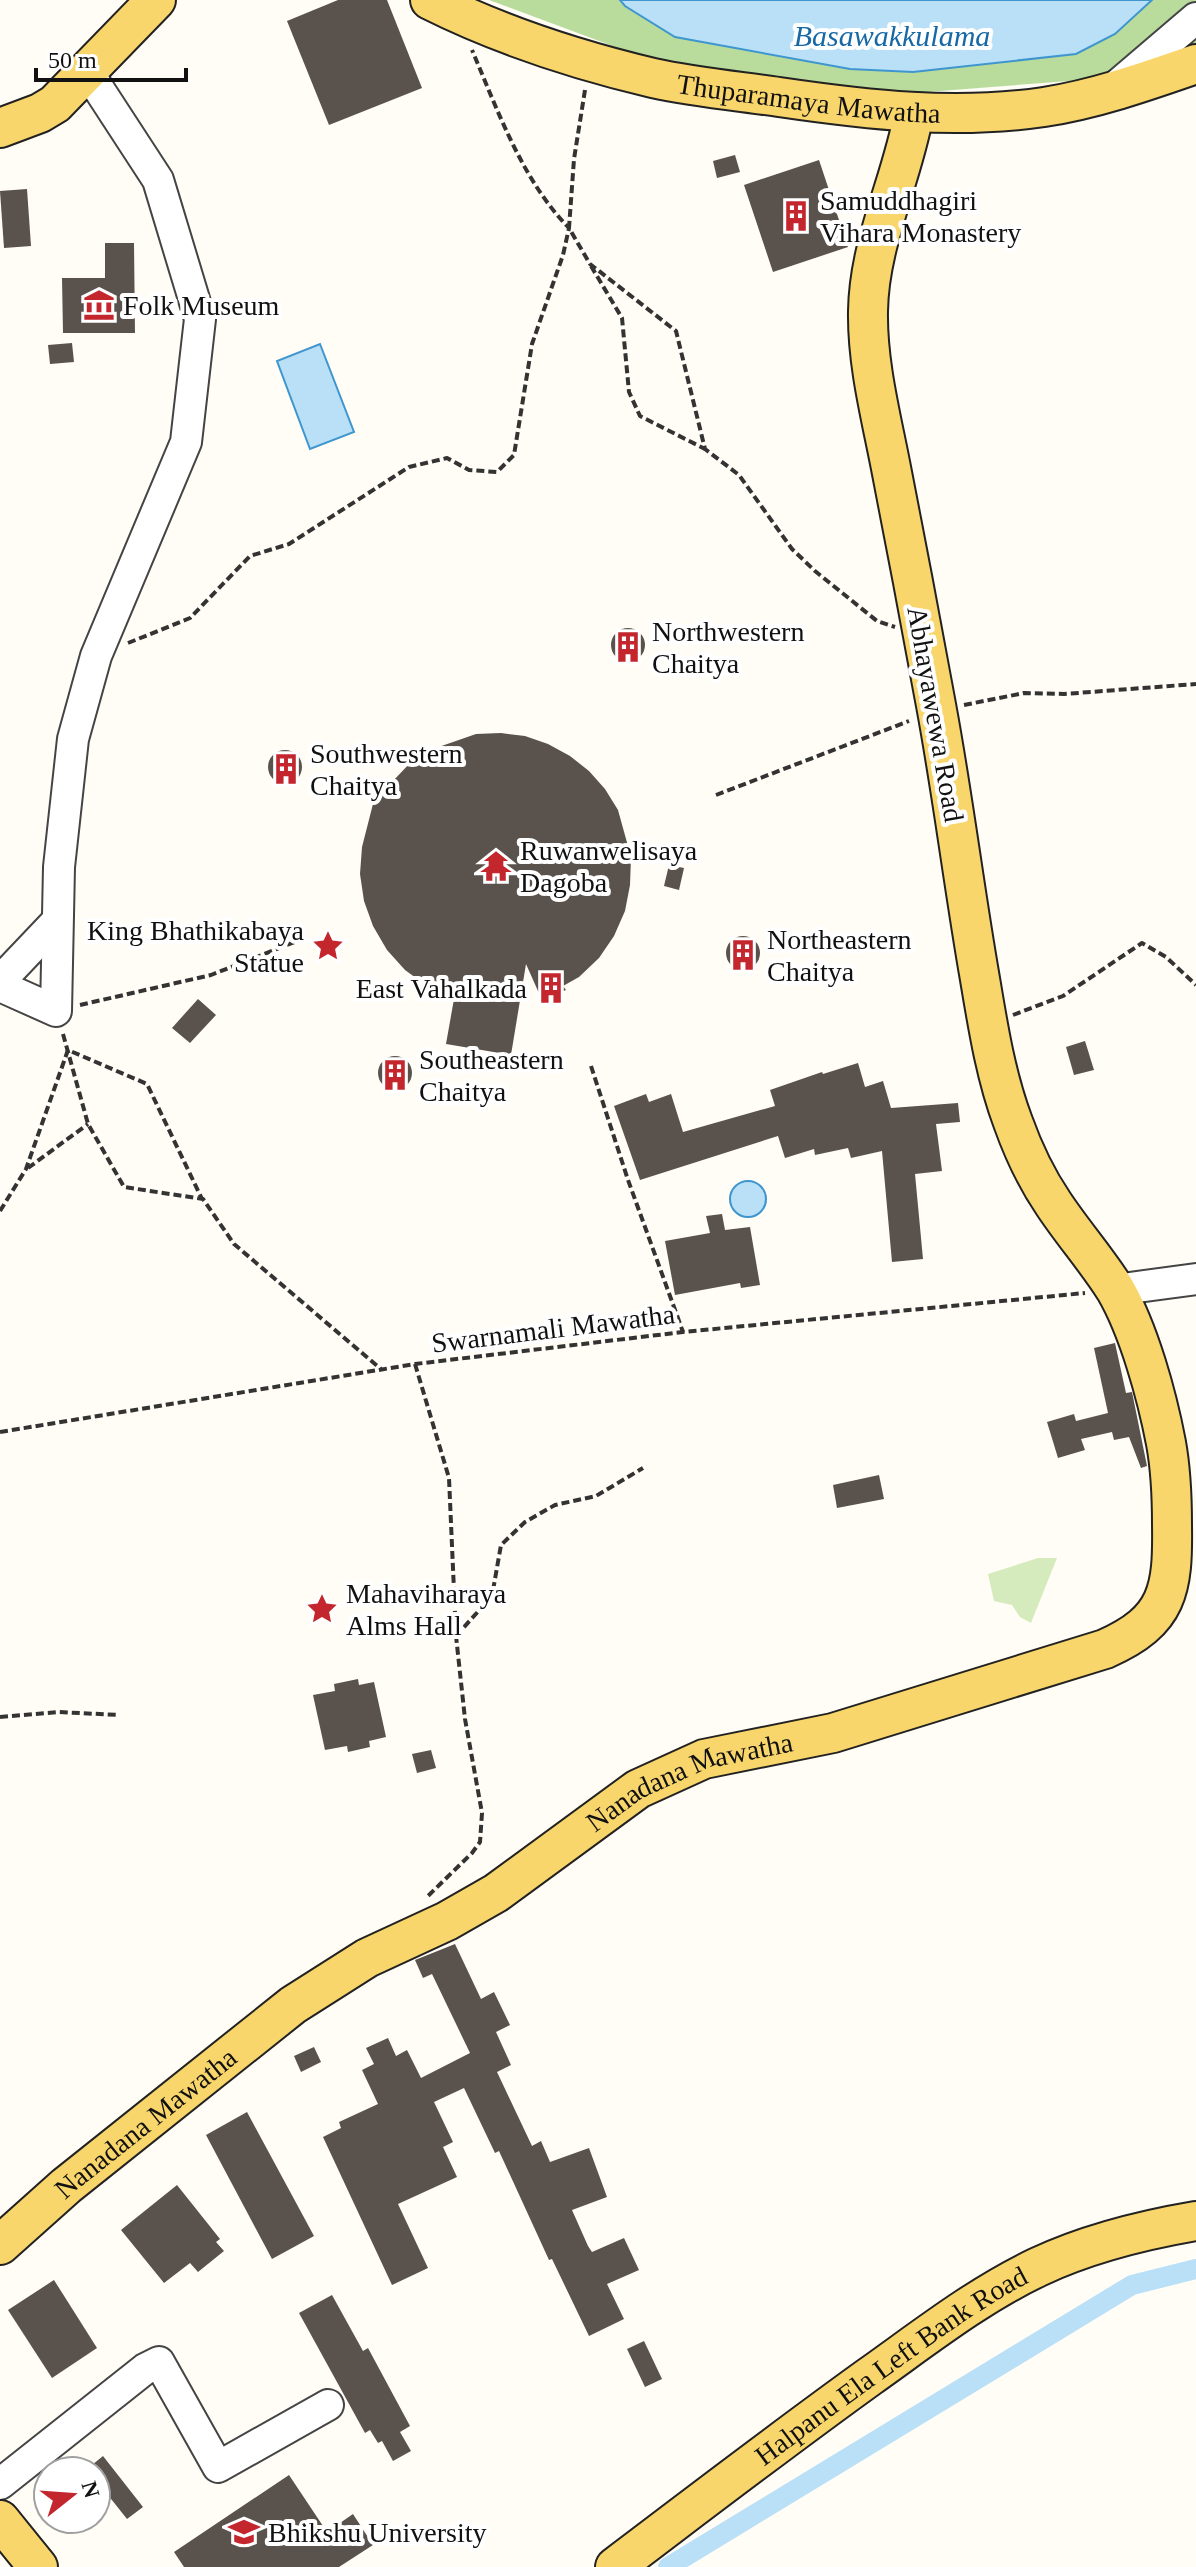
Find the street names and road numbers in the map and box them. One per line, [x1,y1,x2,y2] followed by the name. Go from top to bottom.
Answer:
[675,68,942,129] street label: Thuparamaya Mawatha
[901,604,970,824] street label: Abhayawewa Road
[430,1298,677,1359] street label: Swarnamali Mawatha
[580,1726,796,1838] street label: Nanadana Mawatha
[48,2041,243,2205] street label: Nanadana Mawatha
[749,2260,1032,2471] street label: Halpanu Ela Left Bank Road

